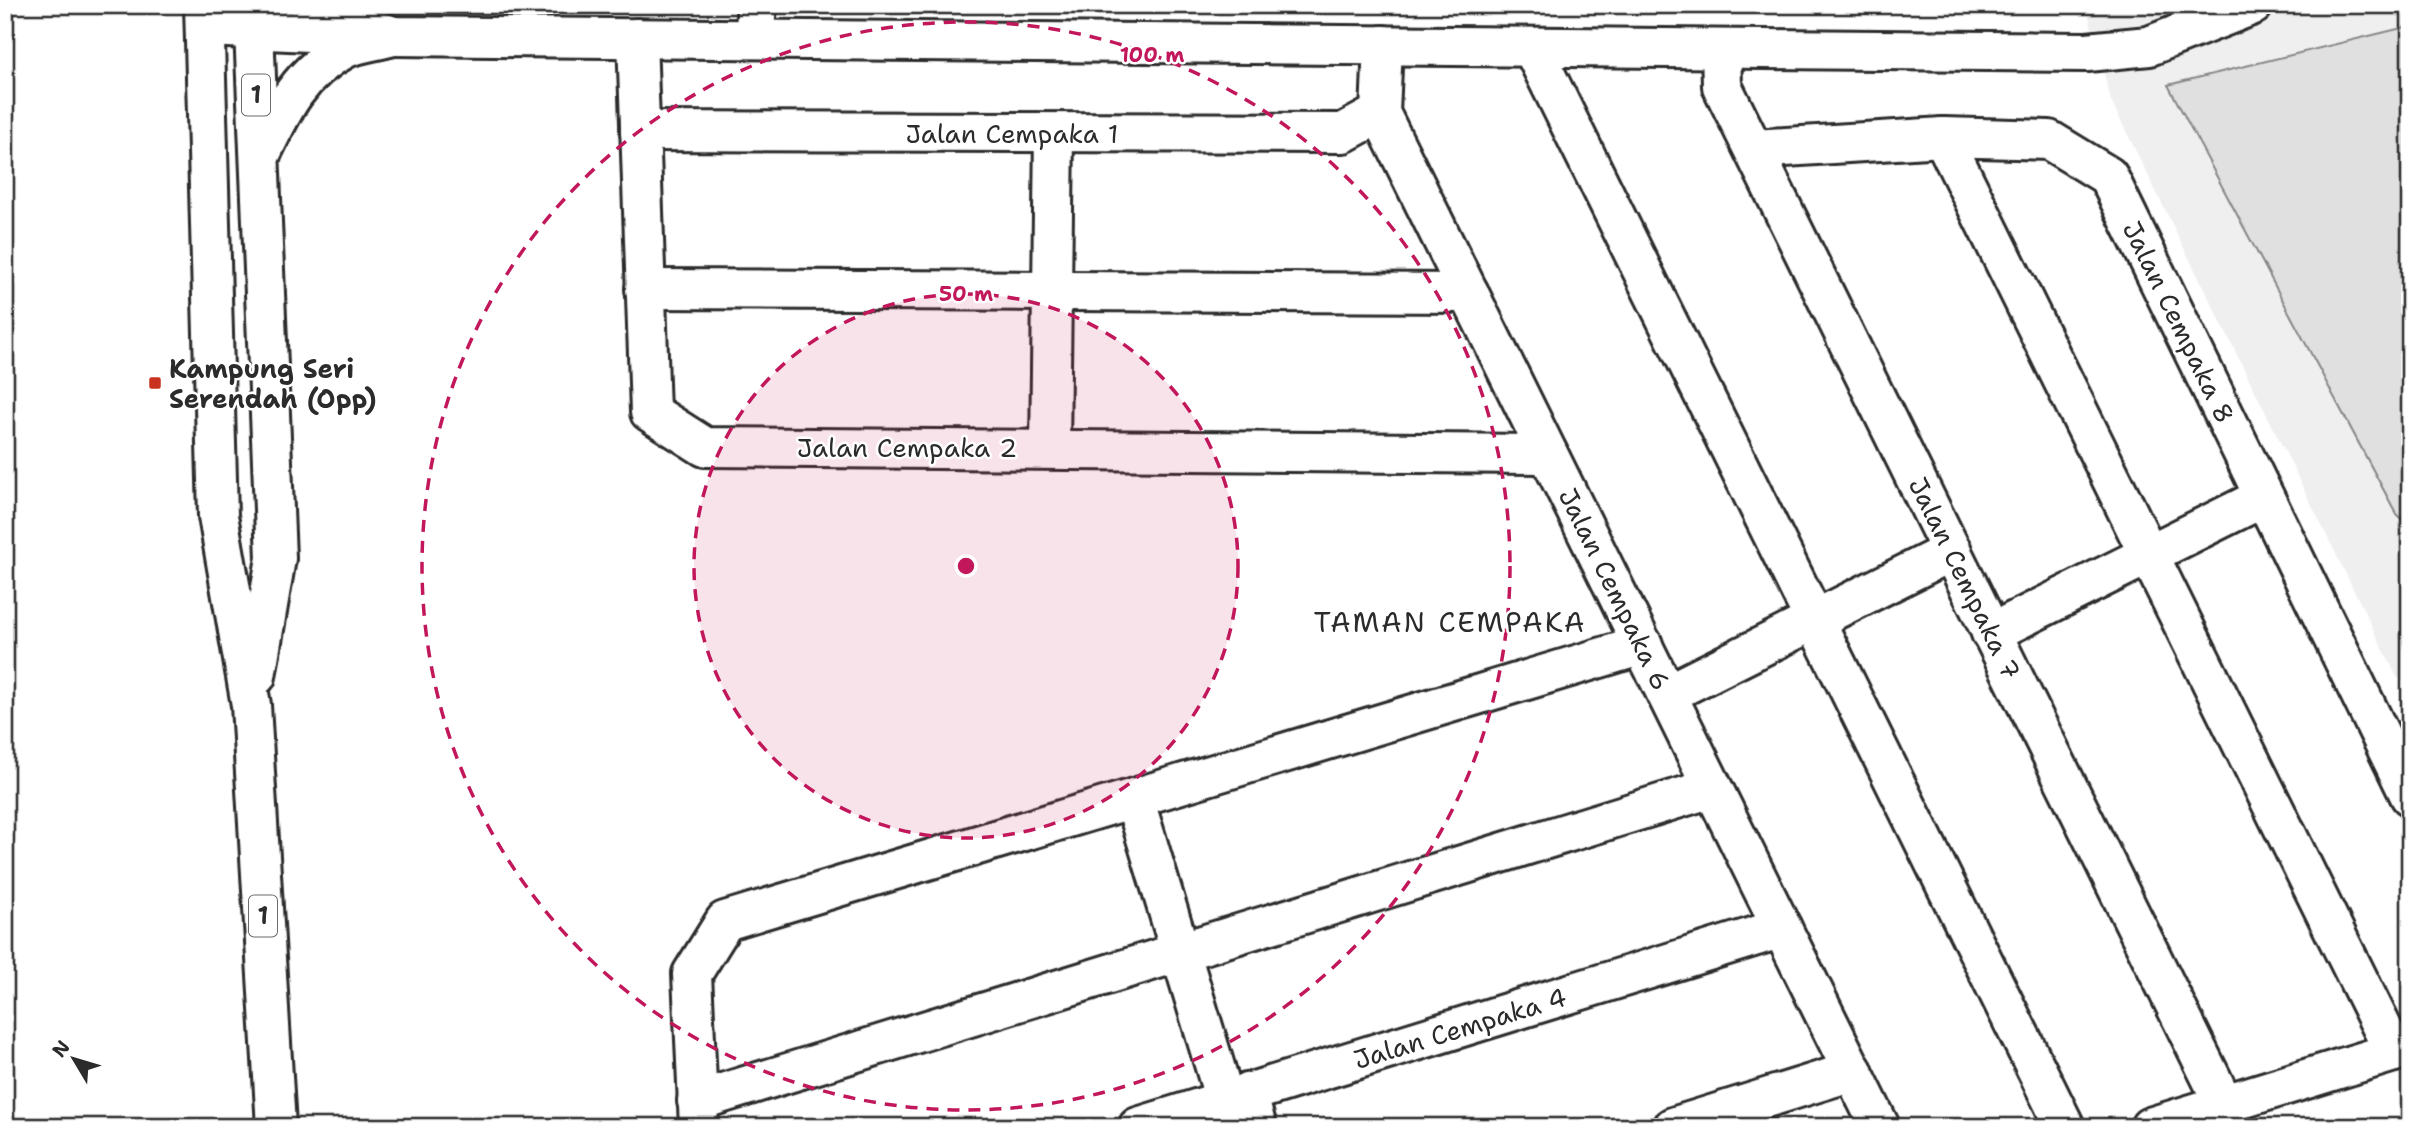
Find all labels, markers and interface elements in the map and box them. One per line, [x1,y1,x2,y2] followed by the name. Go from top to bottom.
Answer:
[1120,41,1184,69] text: 100 m
[242,74,270,116] road number: 1
[905,116,1119,151] street label: Jalan Cempaka 1
[2115,215,2243,429] street label: Jalan Cempaka 8
[939,280,993,308] text: 50 m
[169,351,377,416] place label: Kampung Seri Serendah (Opp)
[147,375,163,391] marker: Kampung Seri Serendah (Opp)
[797,430,1017,465] street label: Jalan Cempaka 2
[1901,471,2029,685] street label: Jalan Cempaka 7
[1551,482,1679,696] street label: Jalan Cempaka 6
[954,554,978,578] centre of rings
[1314,603,1586,641] district label: TAMAN CEMPAKA
[249,896,277,936] road number: 1
[1349,979,1571,1077] street label: Jalan Cempaka 4
[38,1024,108,1094] north arrow
[47,1035,75,1062] text: N

